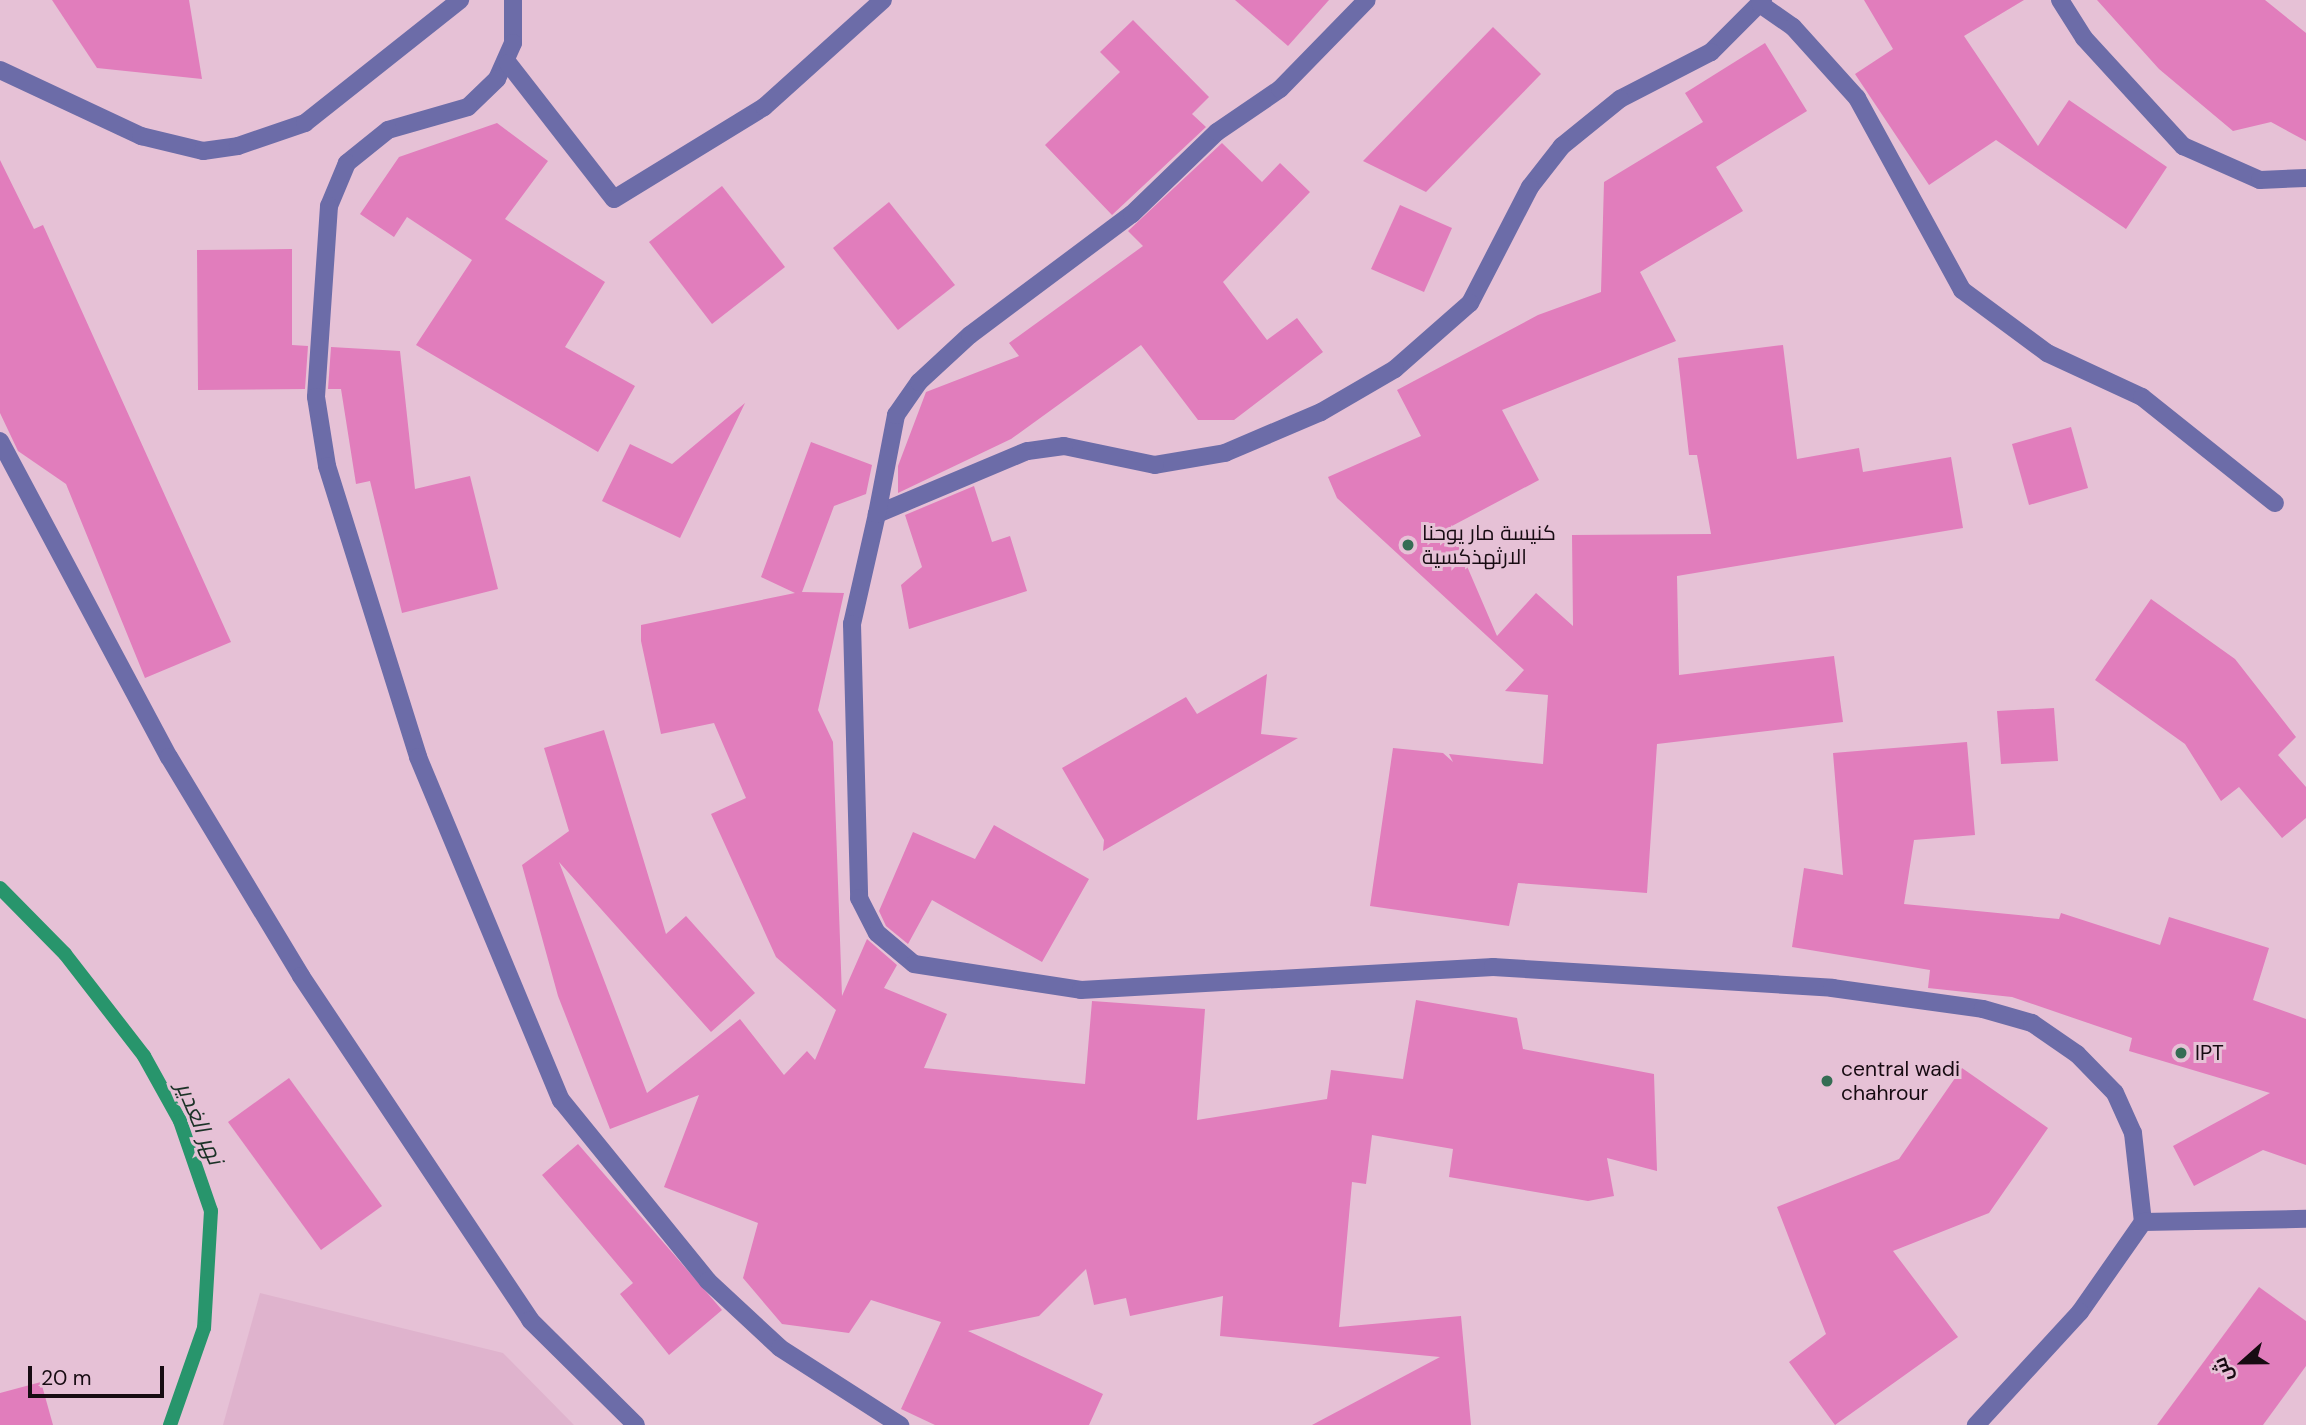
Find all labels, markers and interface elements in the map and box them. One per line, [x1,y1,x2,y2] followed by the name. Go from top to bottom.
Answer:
[1422,520,1556,570] place label: كنيسة مار يوحنا الارثهذكسية
[1400,537,1416,553] marker: كنيسة مار يوحنا الارثهذكسية
[2195,1040,2224,1066] place label: IPT
[2173,1045,2189,1061] marker: IPT
[1841,1056,1960,1106] place label: central wadi chahrour
[1819,1073,1835,1089] marker: central wadi chahrour
[170,1077,230,1169] water label: نهر الغدير
[2208,1327,2278,1397] north arrow
[32,1352,168,1396] scale bar
[2207,1354,2239,1386] text: ش
[41,1364,92,1392] text: 20 m

